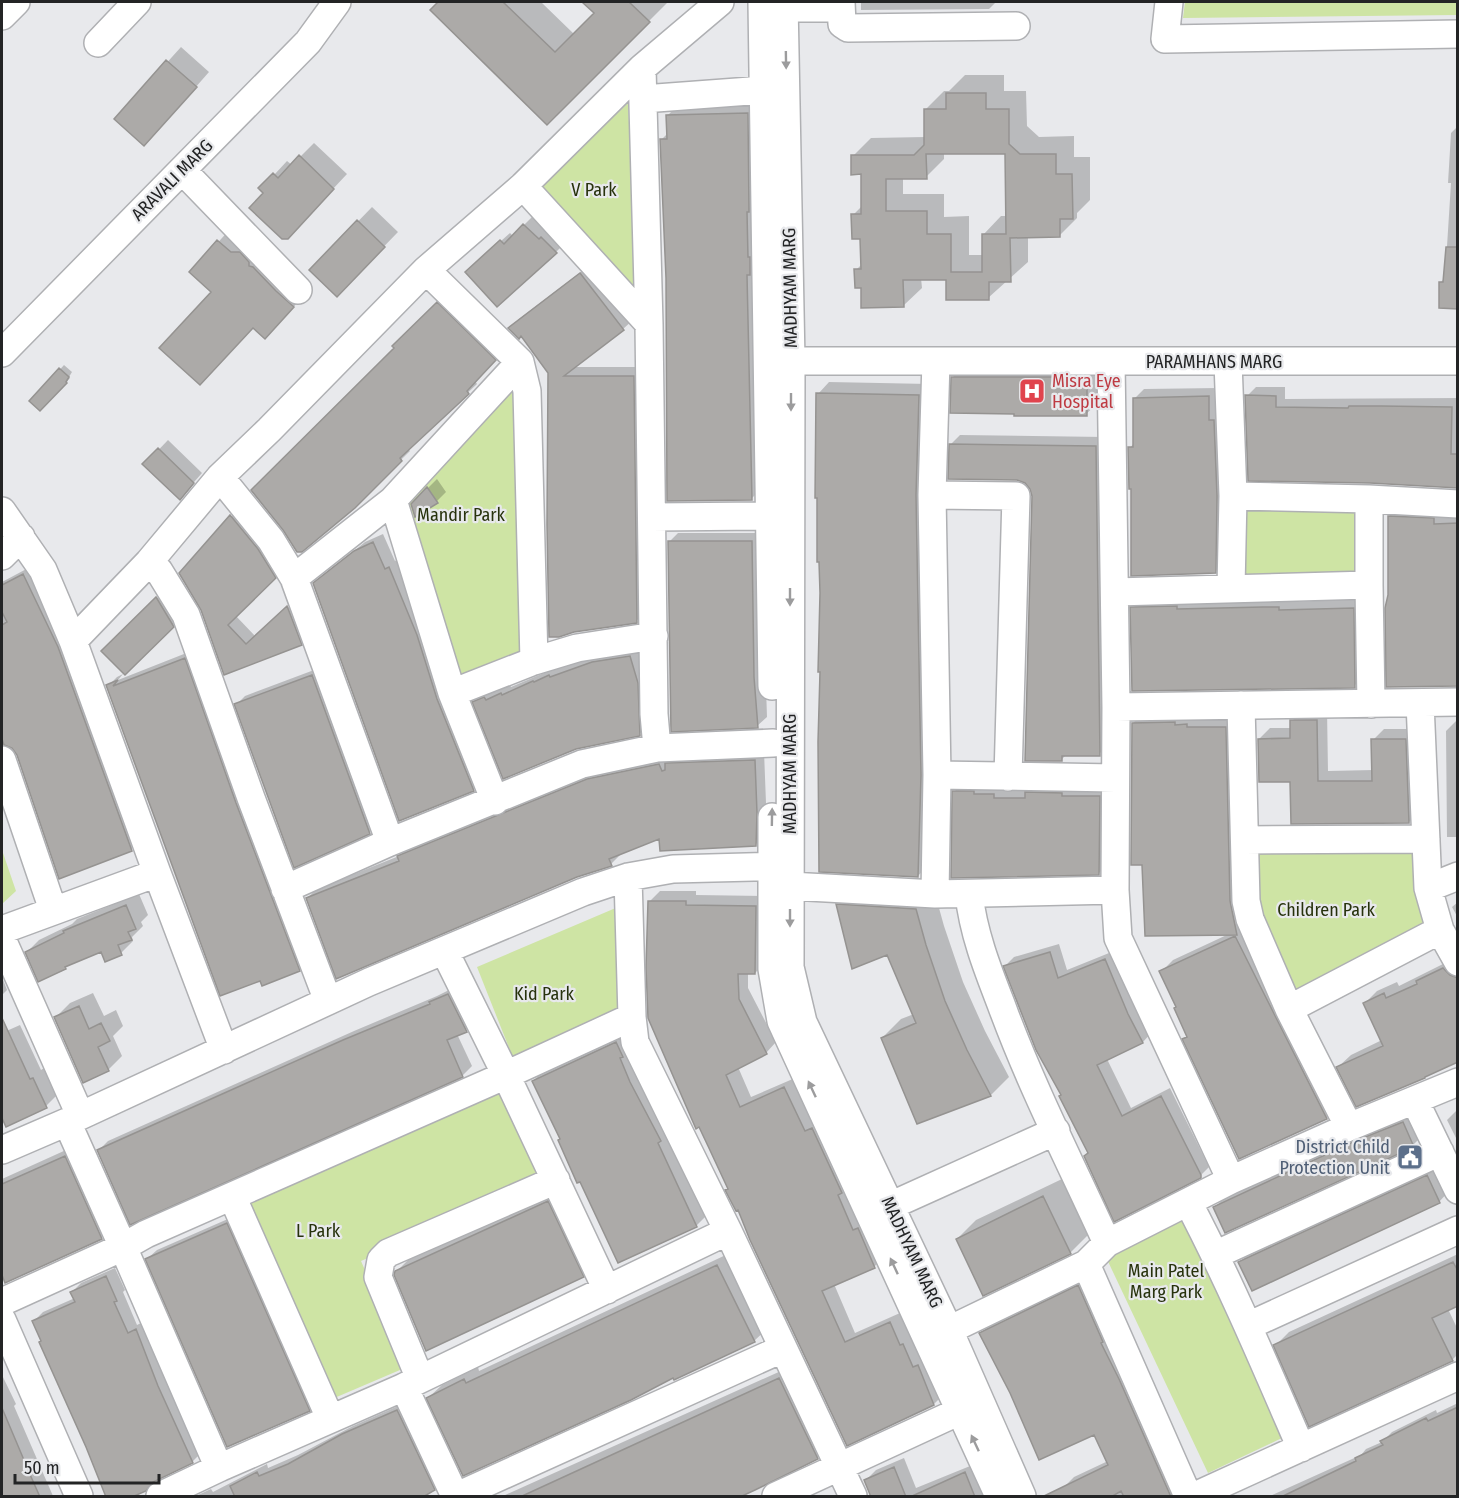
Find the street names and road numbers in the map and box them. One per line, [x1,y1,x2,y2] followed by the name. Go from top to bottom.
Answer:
[127,135,217,225] street label: ARAVALI MARG
[778,228,802,348] street label: MADHYAM MARG
[1146,351,1282,373] street label: PARAMHANS MARG
[779,714,801,834] street label: MADHYAM MARG
[877,1193,947,1311] street label: MADHYAM MARG

